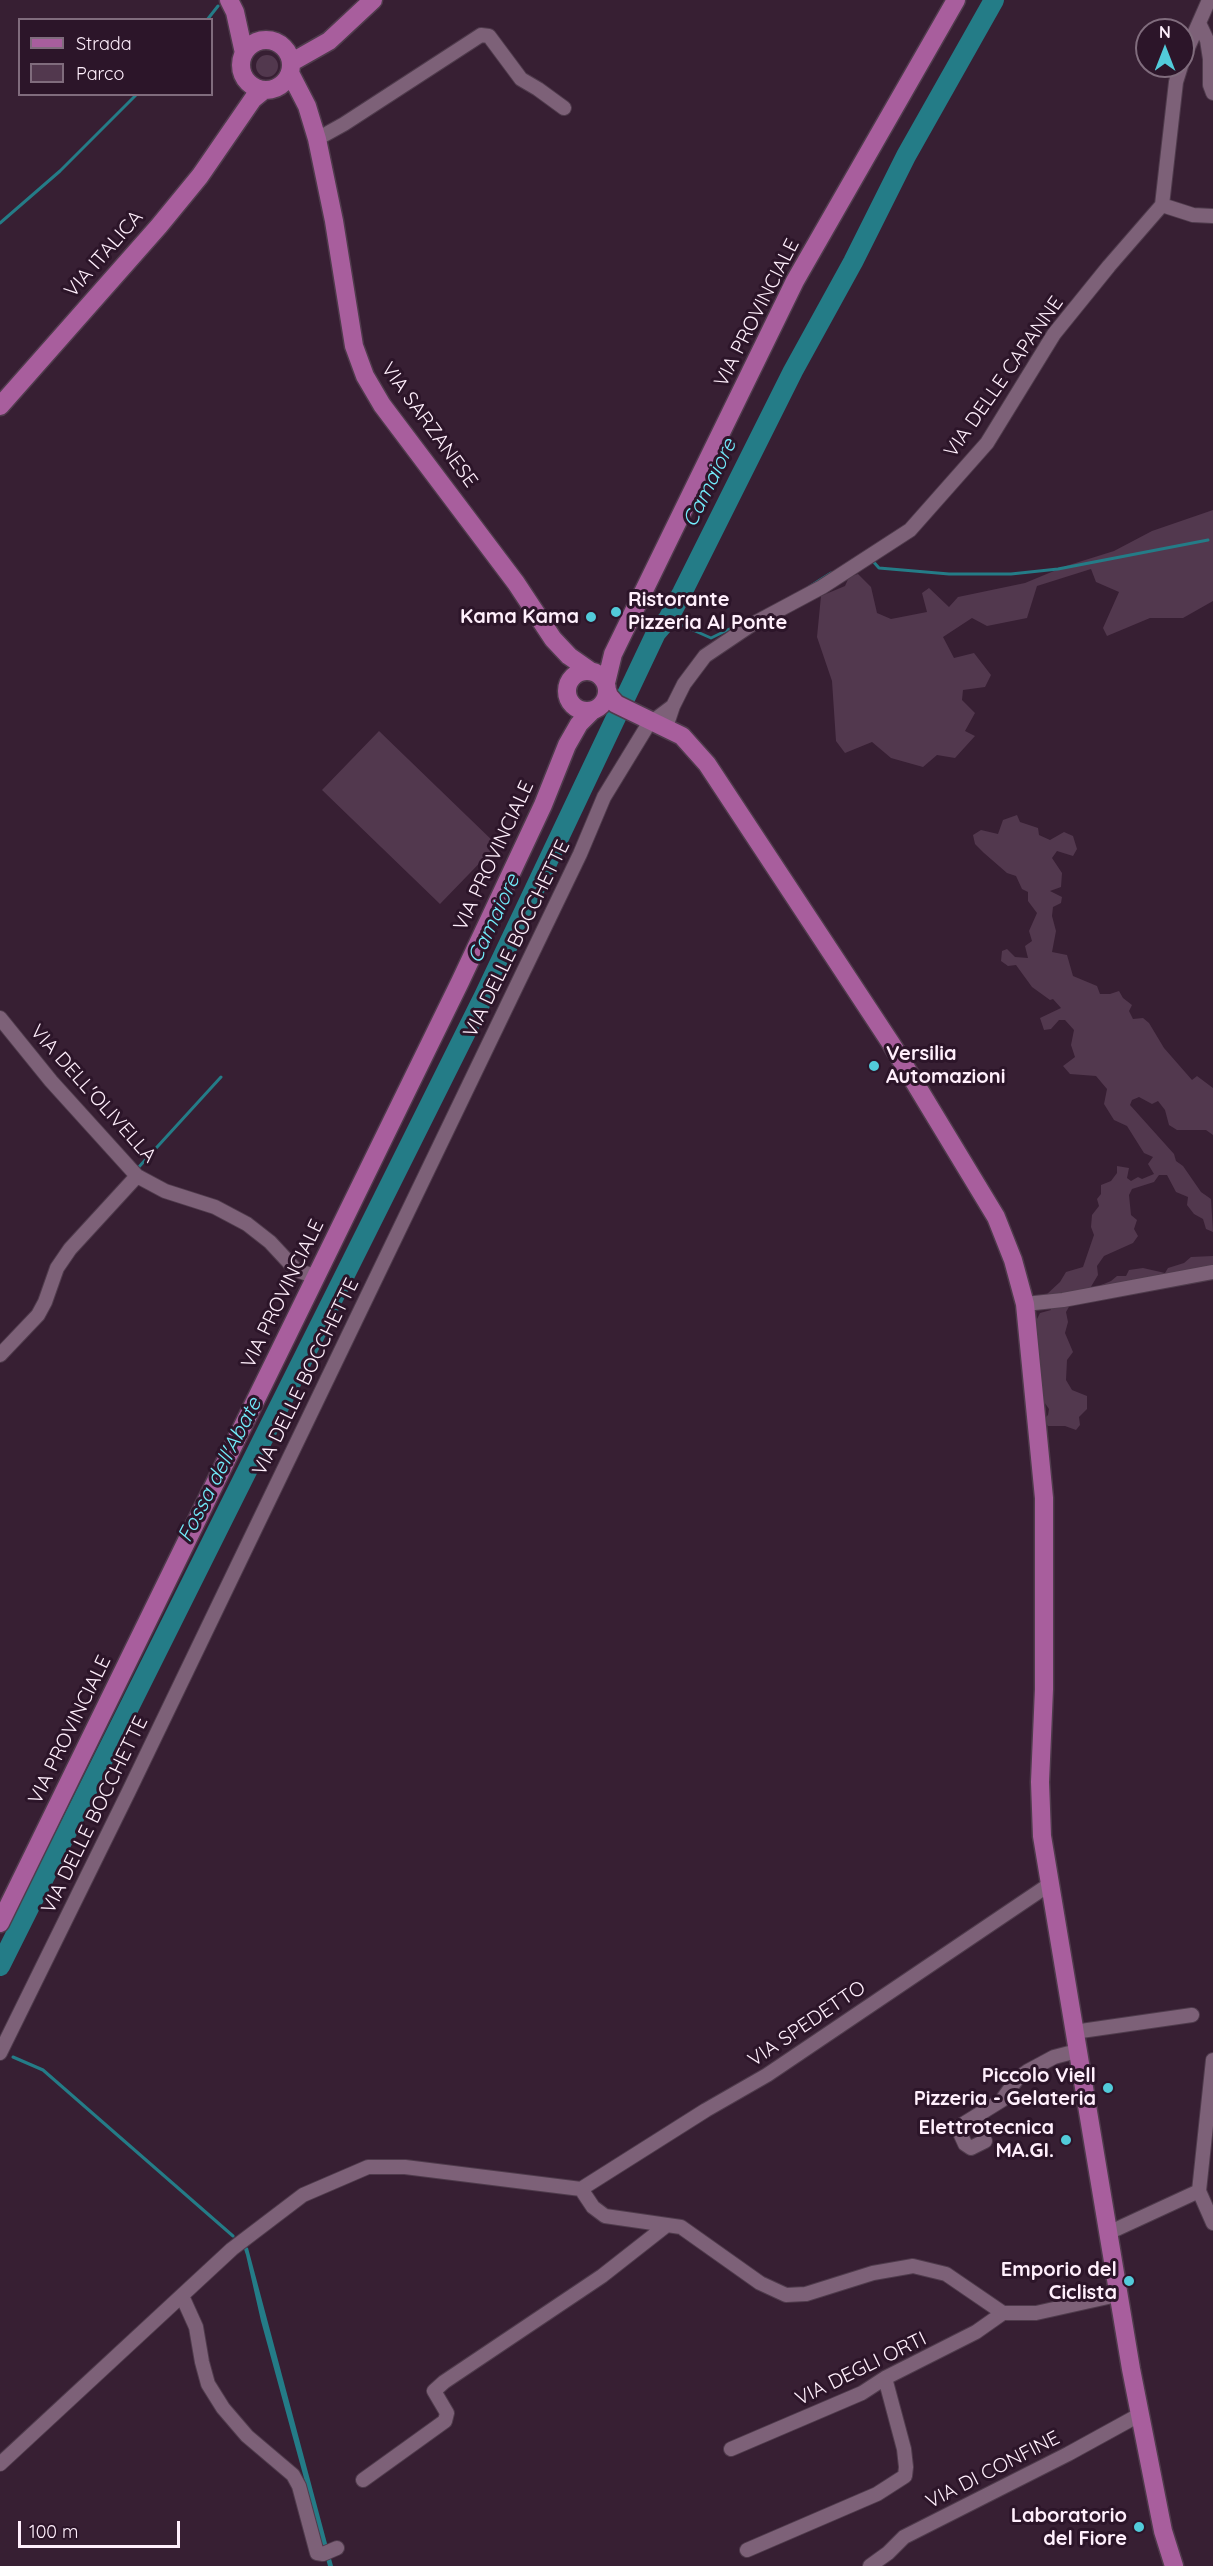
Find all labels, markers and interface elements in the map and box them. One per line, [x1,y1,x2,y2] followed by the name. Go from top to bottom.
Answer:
[18,18,213,96] legend
[1135,18,1195,78] north arrow
[1159,22,1171,42] text: N
[76,32,132,55] text: Strada
[76,62,124,85] text: Parco
[60,206,148,302] street label: VIA ITALICA
[709,235,805,391] street label: VIA PROVINCIALE
[939,292,1069,462] street label: VIA DELLE CAPANNE
[376,358,482,492] street label: VIA SARZANESE
[678,435,742,531] water label: Camaiore
[628,588,787,635] place label: Ristorante Pizzeria Al Ponte
[460,605,579,629] place label: Kama Kama
[609,605,623,619] marker: Ristorante Pizzeria Al Ponte
[584,610,598,624] marker: Kama Kama
[449,777,539,935] street label: VIA PROVINCIALE
[459,836,575,1042] street label: VIA DELLE BOCCHETTE
[463,871,525,967] water label: Camaiore
[25,1020,161,1168] street label: VIA DELL'OLIVELLA
[886,1042,1005,1089] place label: Versilia Automazioni
[867,1059,881,1073] marker: Versilia Automazioni
[237,1216,329,1372] street label: VIA PROVINCIALE
[248,1274,364,1480] street label: VIA DELLE BOCCHETTE
[173,1394,267,1546] water label: Fossa dell'Abate
[24,1652,116,1808] street label: VIA PROVINCIALE
[37,1712,153,1918] street label: VIA DELLE BOCCHETTE
[744,1976,870,2072] street label: VIA SPEDETTO
[914,2064,1096,2111] place label: Piccolo Viell Pizzeria - Gelateria
[1101,2081,1115,2095] marker: Piccolo Viell Pizzeria - Gelateria
[919,2116,1054,2163] place label: Elettrotecnica MA.GI.
[1059,2133,1073,2147] marker: Elettrotecnica MA.GI.
[1001,2258,1117,2305] place label: Emporio del Ciclista
[1122,2274,1136,2288] marker: Emporio del Ciclista
[792,2327,930,2411] street label: VIA DEGLI ORTI
[922,2426,1064,2514] street label: VIA DI CONFINE
[1011,2504,1127,2551] place label: Laboratorio del Fiore
[21,2509,183,2547] scale bar
[29,2520,78,2543] text: 100 m
[1132,2520,1146,2534] marker: Laboratorio del Fiore

